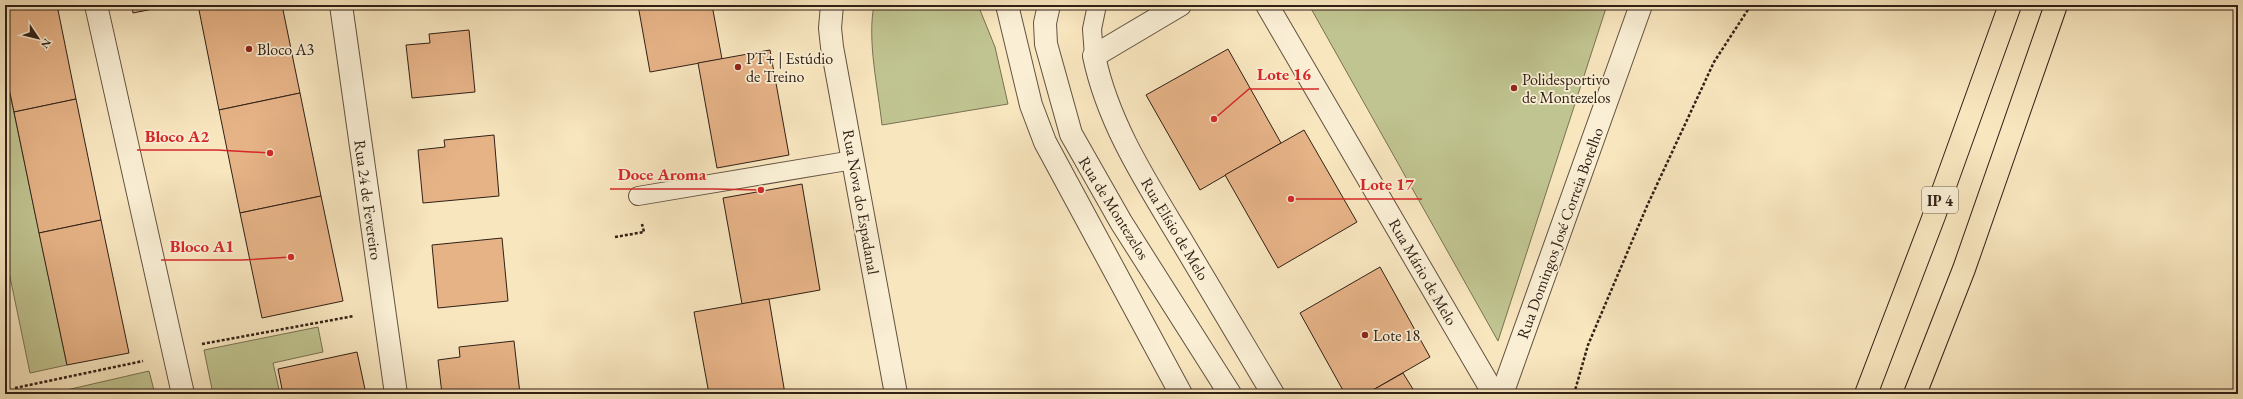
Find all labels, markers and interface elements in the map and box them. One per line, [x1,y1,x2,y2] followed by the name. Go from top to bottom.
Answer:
[18,18,58,58] north arrow
[38,36,54,51] text: N
[257,39,315,60] place label: Bloco A3
[244,44,254,54] marker: Bloco A3
[746,48,833,87] place label: PT+ | Estúdio de Treino
[1249,60,1319,89] callout: Lote 16
[733,62,743,72] marker: PT+ | Estúdio de Treino
[1257,63,1311,85] text: Lote 16
[1522,69,1610,108] place label: Polidesportivo de Montezelos
[1509,83,1519,93] marker: Polidesportivo de Montezelos
[137,121,217,150] callout: Bloco A2
[1512,124,1608,342] street label: Rua Domingos José Correia Botelho
[145,125,209,147] text: Bloco A2
[838,128,884,276] street label: Rua Nova do Espadanal
[349,139,387,261] street label: Rua 24 de Fevereiro
[1074,152,1154,264] street label: Rua de Montezelos
[610,160,714,189] callout: Doce Aroma
[618,163,707,185] text: Doce Aroma
[1352,170,1422,199] callout: Lote 17
[1360,173,1414,195] text: Lote 17
[1136,174,1214,284] street label: Rua Elísio de Melo
[1922,187,1958,213] road number: IP 4
[1384,215,1462,329] street label: Rua Mário de Melo
[161,231,242,260] callout: Bloco A1
[170,235,234,257] text: Bloco A1
[1373,325,1420,346] place label: Lote 18
[1360,330,1370,340] marker: Lote 18

